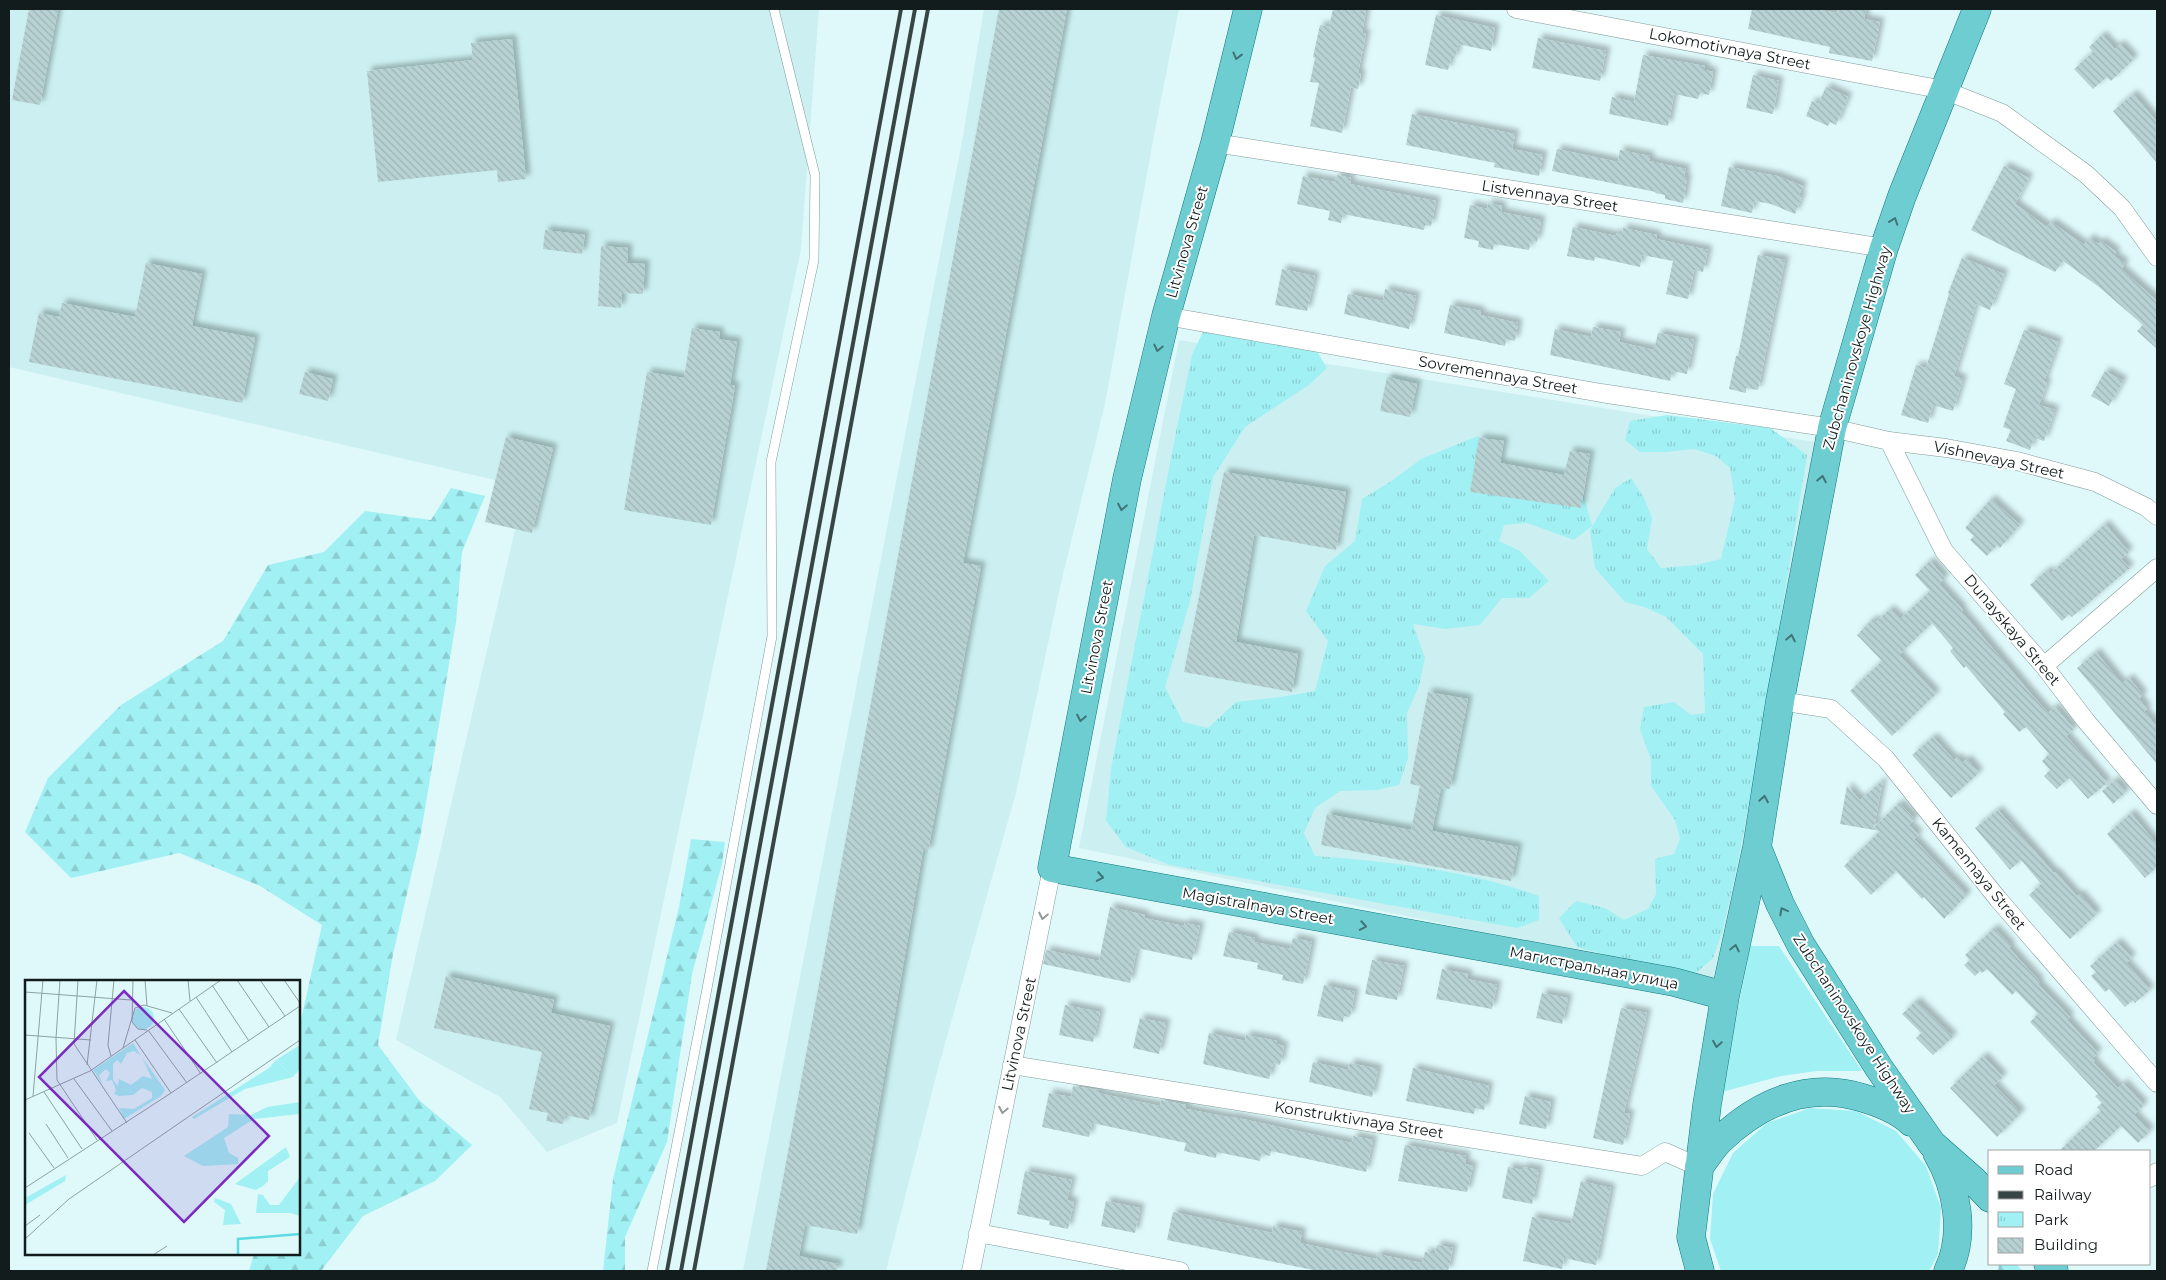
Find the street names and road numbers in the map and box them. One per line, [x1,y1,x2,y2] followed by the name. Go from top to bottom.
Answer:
[1648,23,1813,74] street label: Lokomotivnaya Street
[1480,175,1620,216] street label: Listvennaya Street
[1161,183,1212,300] street label: Litvinova Street
[1818,243,1895,452] street label: Zubchaninovskoye Highway
[1417,351,1579,398] street label: Sovremennaya Street
[1932,436,2066,483] street label: Vishnevaya Street
[1960,570,2065,689] street label: Dunayskaya Street
[1076,578,1117,696] street label: Litvinova Street
[1928,814,2031,934] street label: Kamennaya Street
[1181,883,1335,928] street label: Magistralnaya Street
[1789,930,1920,1118] street label: Zubchaninovskoye Highway
[1508,942,1680,993] street label: Магистральная улица
[997,975,1040,1093] street label: Litvinova Street
[1273,1097,1445,1142] street label: Konstruktivnaya Street

